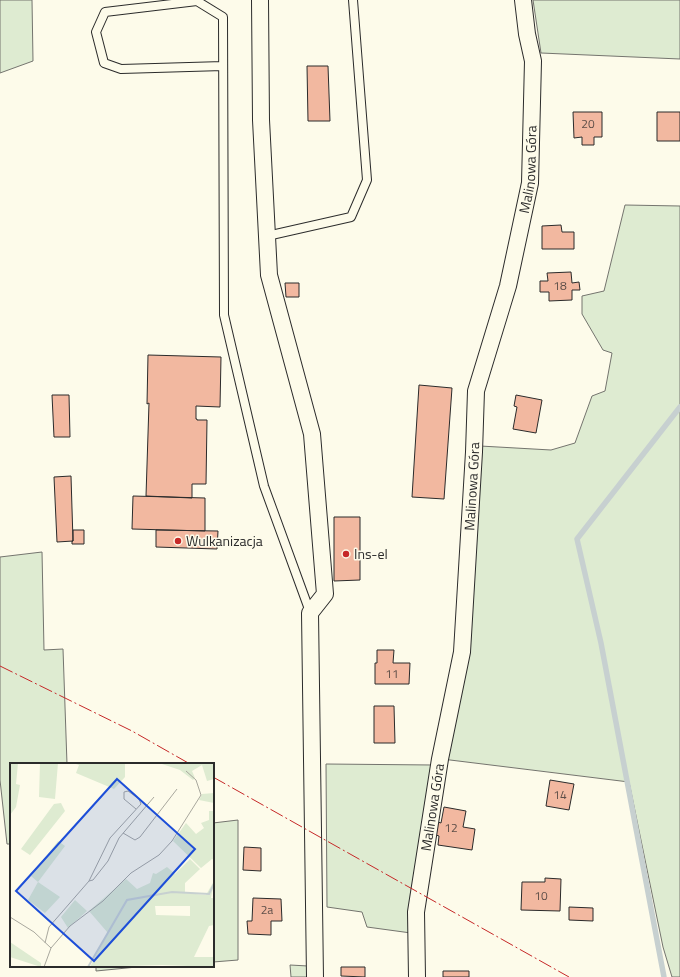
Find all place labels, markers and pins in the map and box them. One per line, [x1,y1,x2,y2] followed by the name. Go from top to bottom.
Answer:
[186,530,263,551] place label: Wulkanizacja
[173,536,183,546] marker: Wulkanizacja
[354,543,388,564] place label: Ins-el
[341,549,351,559] marker: Ins-el

